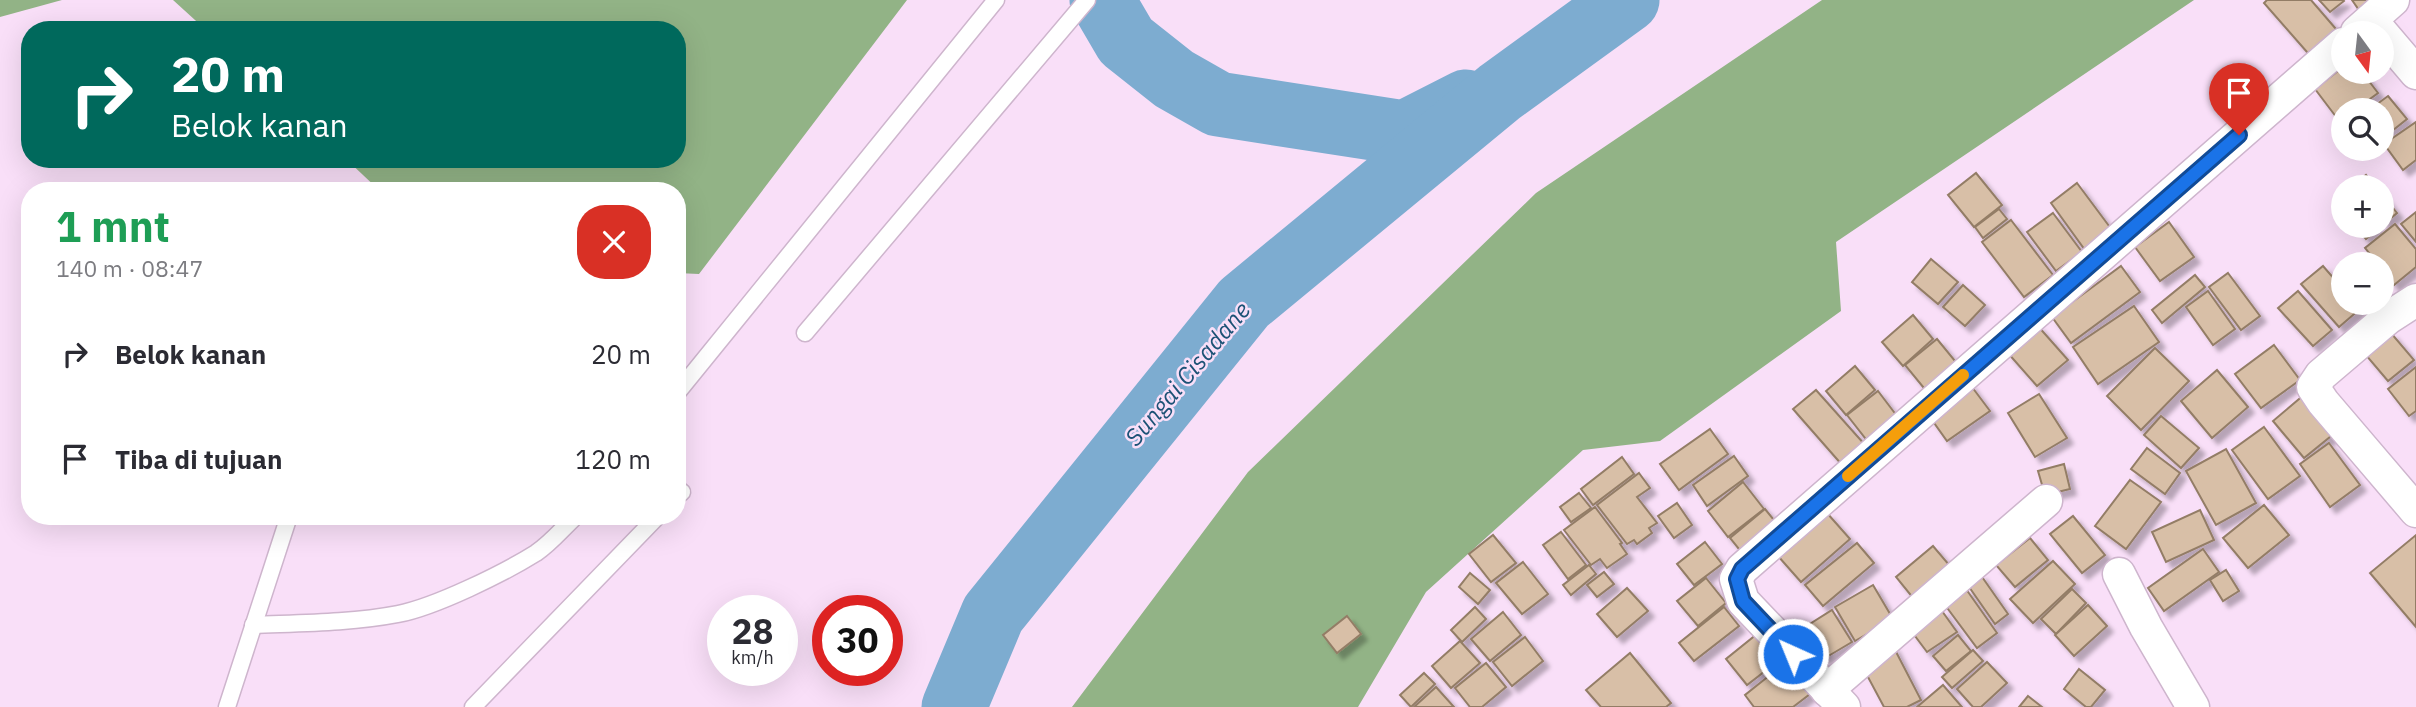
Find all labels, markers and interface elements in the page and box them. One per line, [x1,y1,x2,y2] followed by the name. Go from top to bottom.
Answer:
[2331,21,2394,84] north arrow
[2331,21,2394,315] map controls
[171,42,285,105] text: 20 m
[56,49,147,140] icon: right
[2209,63,2269,135] pin
[2220,74,2258,112] icon: arrive
[2331,98,2394,161] button: search
[171,104,348,146] text: Belok kanan
[2331,175,2394,238] button: +
[56,199,170,254] text: 1 mnt
[577,205,651,279] button: close
[2331,252,2394,315] button: −
[56,253,203,283] text: 140 m · 08:47
[1117,295,1257,452] water label: Sungai Cisadane
[56,335,94,373] icon: right
[115,337,266,371] text: Belok kanan
[591,337,651,371] text: 20 m
[56,440,94,478] icon: arrive
[115,442,282,476] text: Tiba di tujuan
[575,442,651,476] text: 120 m
[812,595,903,686] speed limit sign: 30
[731,608,774,654] text: 28
[1756,617,1830,691] position arrow
[731,646,774,669] text: km/h

